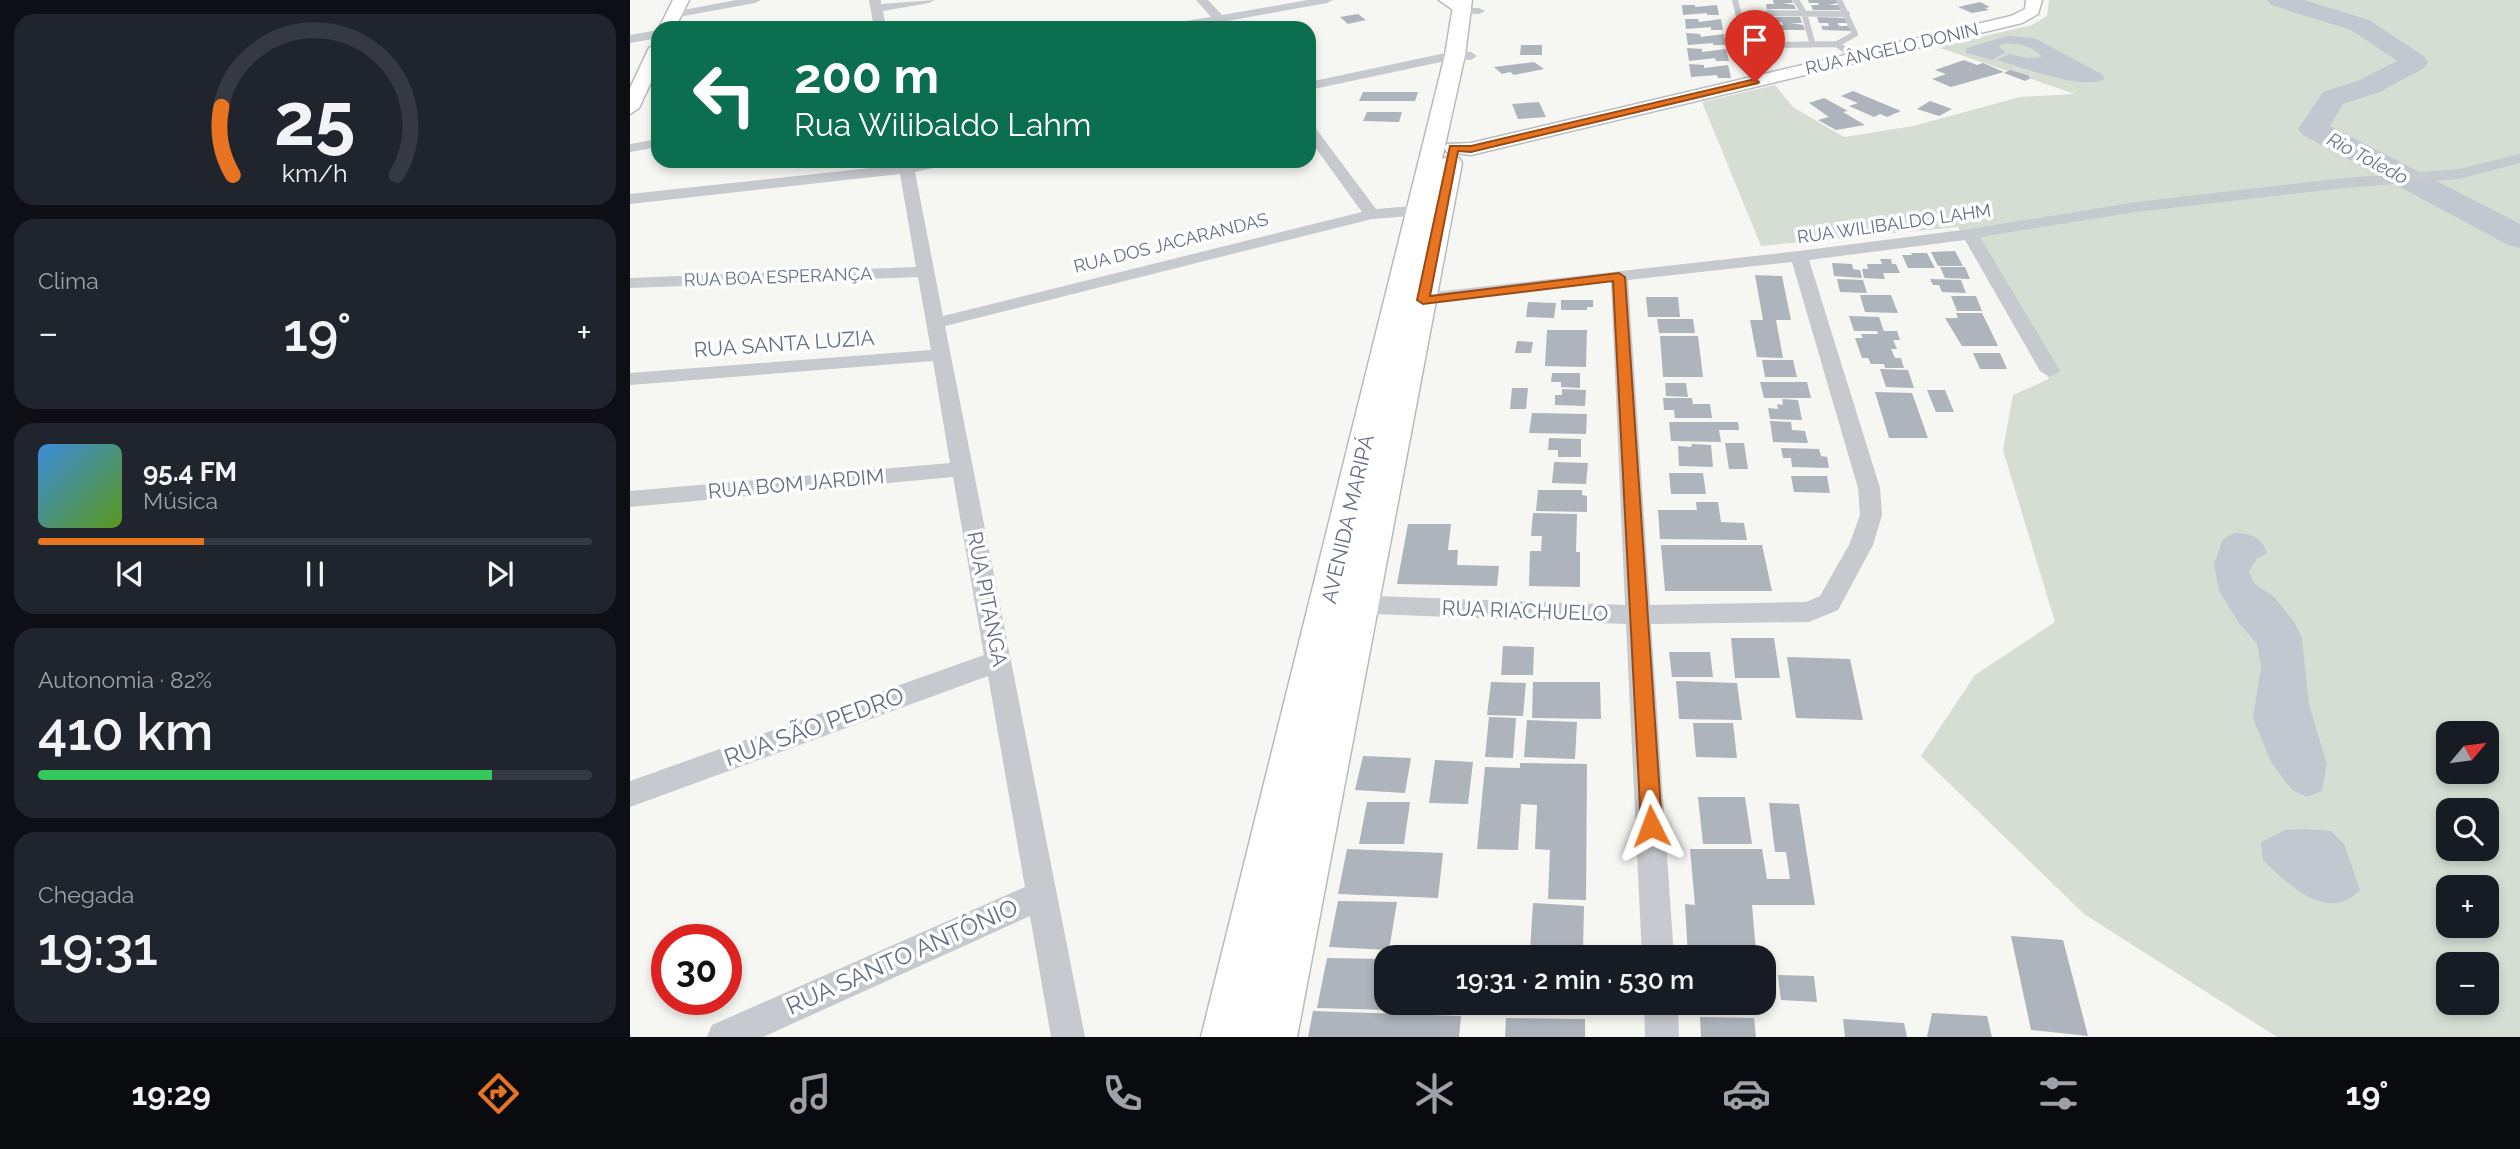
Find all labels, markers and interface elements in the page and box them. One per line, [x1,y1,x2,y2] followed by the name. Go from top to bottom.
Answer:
[1725,10,1785,82] pin
[1803,17,1981,79] street label: RUA ÂNGELO DONIN
[1736,21,1774,59] icon: arrive
[794,47,939,104] text: 200 m
[679,49,770,140] icon: left
[274,78,356,163] text: 25
[794,106,1091,143] text: Rua Wilibaldo Lahm
[2324,128,2412,188] water label: Rio Toledo
[282,158,348,188] text: km/h
[1796,199,1992,248] street label: RUA WILIBALDO LAHM
[1071,208,1270,277] street label: RUA DOS JACARANDAS
[684,263,872,290] street label: RUA BOA ESPERANÇA
[38,267,99,294] text: Clima
[283,302,351,363] text: 19°
[38,310,58,355] text: −
[576,310,592,355] text: +
[693,325,875,362] street label: RUA SANTA LUZIA
[1316,432,1379,606] street label: AVENIDA MARIPÁ
[143,457,237,487] text: 95.4 FM
[707,463,885,504] street label: RUA BOM JARDIM
[143,487,218,514] text: Música
[962,529,1013,669] street label: RUA PITANGA
[111,555,149,593] icon: previous
[296,555,334,593] icon: pause
[481,555,519,593] icon: next
[1441,595,1609,626] street label: RUA RIACHUELO
[38,666,212,693] text: Autonomia · 82%
[720,681,908,772] street label: RUA SÃO PEDRO
[38,701,213,762] text: 410 km
[2436,721,2499,784] north arrow
[2436,721,2499,1015] map controls
[1614,789,1688,863] position arrow
[2436,798,2499,861] button: search
[2436,875,2499,938] button: +
[38,881,134,908] text: Chegada
[781,892,1022,1021] street label: RUA SANTO ANTÔNIO
[38,916,158,977] text: 19:31
[651,924,742,1015] speed limit sign: 30
[2436,952,2499,1015] button: −
[1456,965,1694,995] text: 19:31 · 2 min · 530 m
[474,1069,523,1118] icon: directions
[786,1069,835,1118] icon: music
[1098,1069,1147,1118] icon: phone
[1410,1069,1459,1118] icon: climate
[1722,1069,1771,1118] icon: car
[2034,1069,2083,1118] icon: filters
[131,1075,211,1112] text: 19:29
[2346,1075,2389,1112] text: 19°

